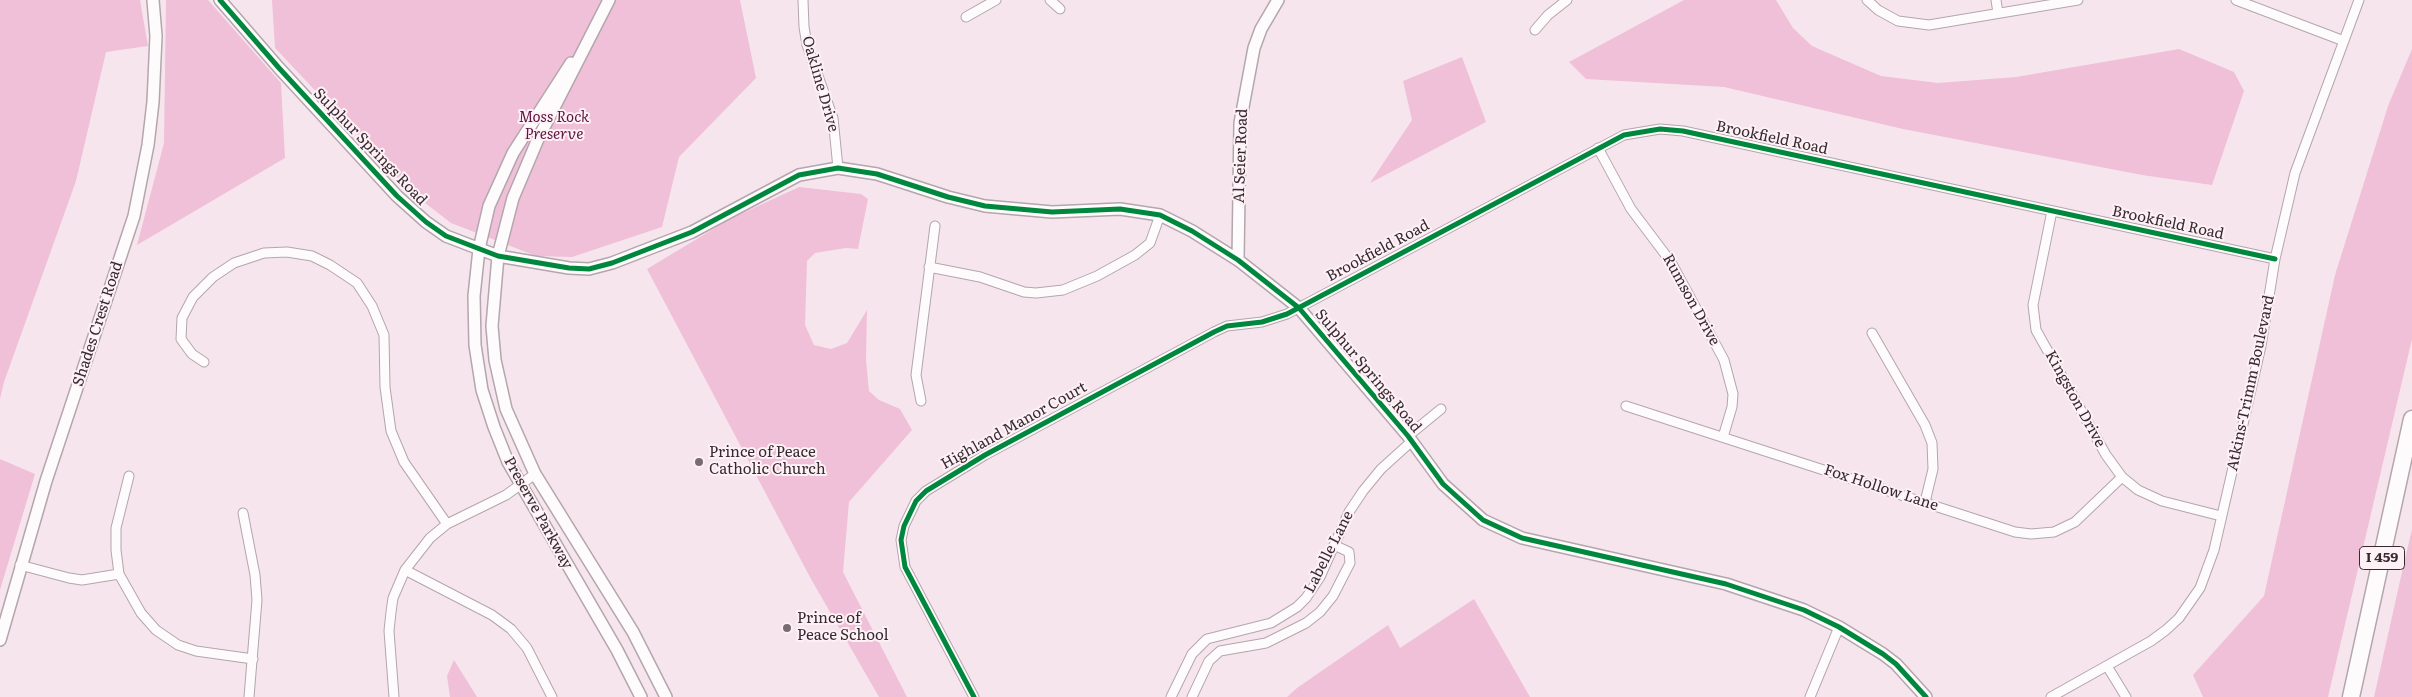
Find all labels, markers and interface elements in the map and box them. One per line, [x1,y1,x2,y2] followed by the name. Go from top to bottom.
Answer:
[798,34,842,134] street label: Oakline Drive
[309,85,431,209] street label: Sulphur Springs Road
[1230,108,1252,204] street label: Al Seier Road
[519,109,589,144] park label: Moss Rock Preserve
[1714,117,1830,159] street label: Brookfield Road
[2110,202,2226,244] street label: Brookfield Road
[1323,216,1433,286] street label: Brookfield Road
[1658,251,1724,349] street label: Rumson Drive
[69,259,127,389] street label: Shades Crest Road
[2224,293,2278,473] street label: Atkins-Trimm Boulevard
[1311,306,1425,436] street label: Sulphur Springs Road
[2041,347,2109,451] street label: Kingston Drive
[938,378,1090,474] street label: Highland Manor Court
[709,444,826,479] place label: Prince of Peace Catholic Church
[500,454,576,572] street label: Preserve Parkway
[693,456,705,468] marker: Prince of Peace Catholic Church
[1822,461,1940,515] street label: Fox Hollow Lane
[1301,508,1357,596] street label: Labelle Lane
[2360,546,2404,570] road number: I 459
[797,610,889,645] place label: Prince of Peace School
[781,622,793,634] marker: Prince of Peace School

